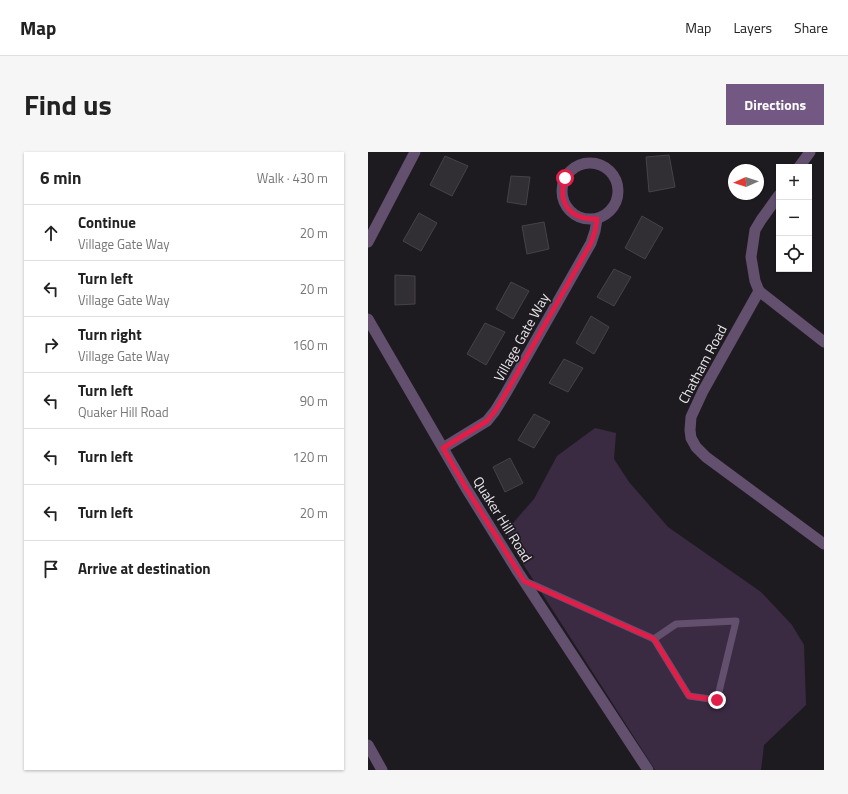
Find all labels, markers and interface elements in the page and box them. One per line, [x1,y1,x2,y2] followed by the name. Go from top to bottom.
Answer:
[20,13,56,42] text: Map
[685,17,711,38] text: Map
[733,17,772,38] text: Layers
[794,17,828,38] text: Share
[24,83,112,126] text: Find us
[726,84,824,125] button: Directions
[728,164,764,200] north arrow
[776,164,812,272] map controls
[776,164,812,200] button: +
[40,165,81,191] text: 6 min
[257,168,328,188] text: Walk · 430 m
[556,169,574,187] route start
[776,200,812,236] button: −
[78,211,136,234] text: Continue
[40,222,62,244] icon: ahead
[300,223,328,243] text: 20 m
[78,234,170,254] text: Village Gate Way
[776,236,812,272] button: locate
[78,267,133,290] text: Turn left
[40,278,62,300] icon: left
[300,279,328,299] text: 20 m
[488,289,554,385] street label: Village Gate Way
[78,290,170,310] text: Village Gate Way
[672,321,732,407] street label: Chatham Road
[78,323,142,346] text: Turn right
[40,334,62,356] icon: right
[292,335,328,355] text: 160 m
[78,346,170,366] text: Village Gate Way
[78,379,133,402] text: Turn left
[40,390,62,412] icon: left
[300,391,328,411] text: 90 m
[78,402,169,422] text: Quaker Hill Road
[78,445,133,468] text: Turn left
[40,446,62,468] icon: left
[292,447,328,467] text: 120 m
[468,472,538,566] street label: Quaker Hill Road
[78,501,133,524] text: Turn left
[40,502,62,524] icon: left
[300,503,328,523] text: 20 m
[78,557,211,580] text: Arrive at destination
[40,558,62,580] icon: arrive
[708,691,726,709] route end

